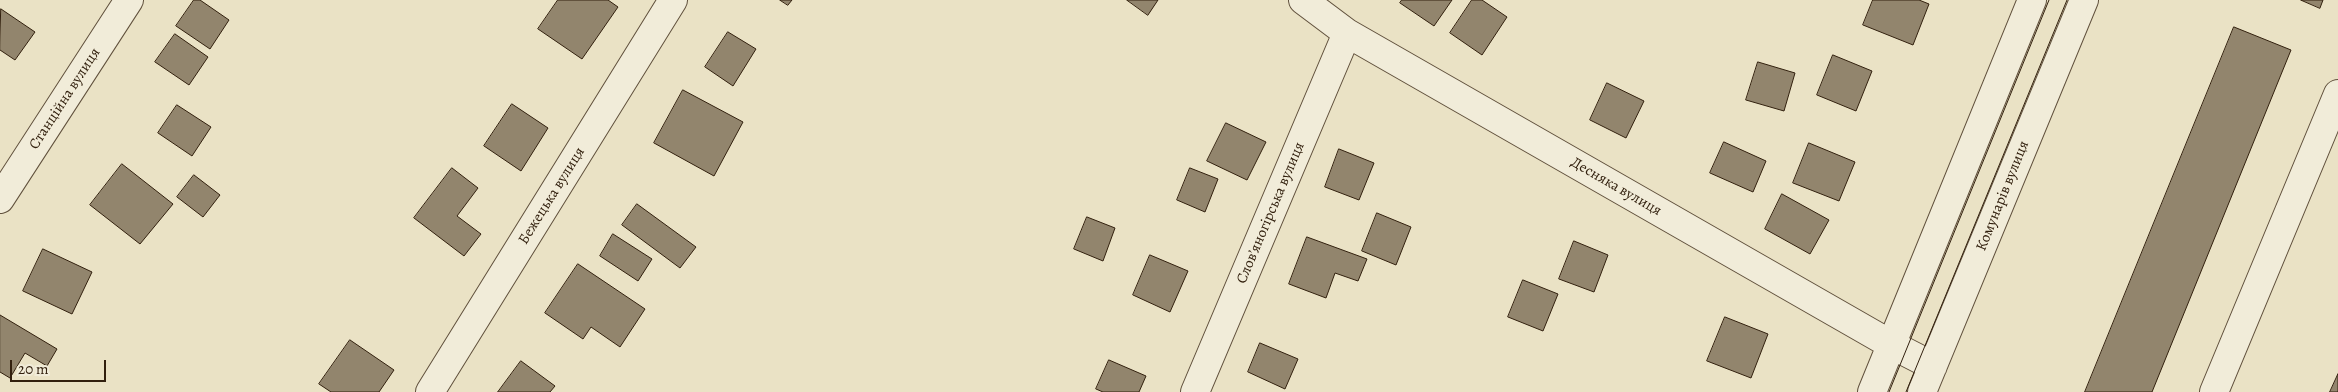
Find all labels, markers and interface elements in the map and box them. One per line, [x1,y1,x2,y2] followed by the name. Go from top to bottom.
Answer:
[25,45,105,153] street label: Станційна вулиця
[1973,138,2033,254] street label: Комунарів вулиця
[1233,140,1309,286] street label: Слов’яногірська вулиця
[515,144,589,248] street label: Бежецька вулиця
[1567,154,1665,220] street label: Десняка вулиця
[12,350,109,382] scale bar
[18,359,49,379] text: 20 m

